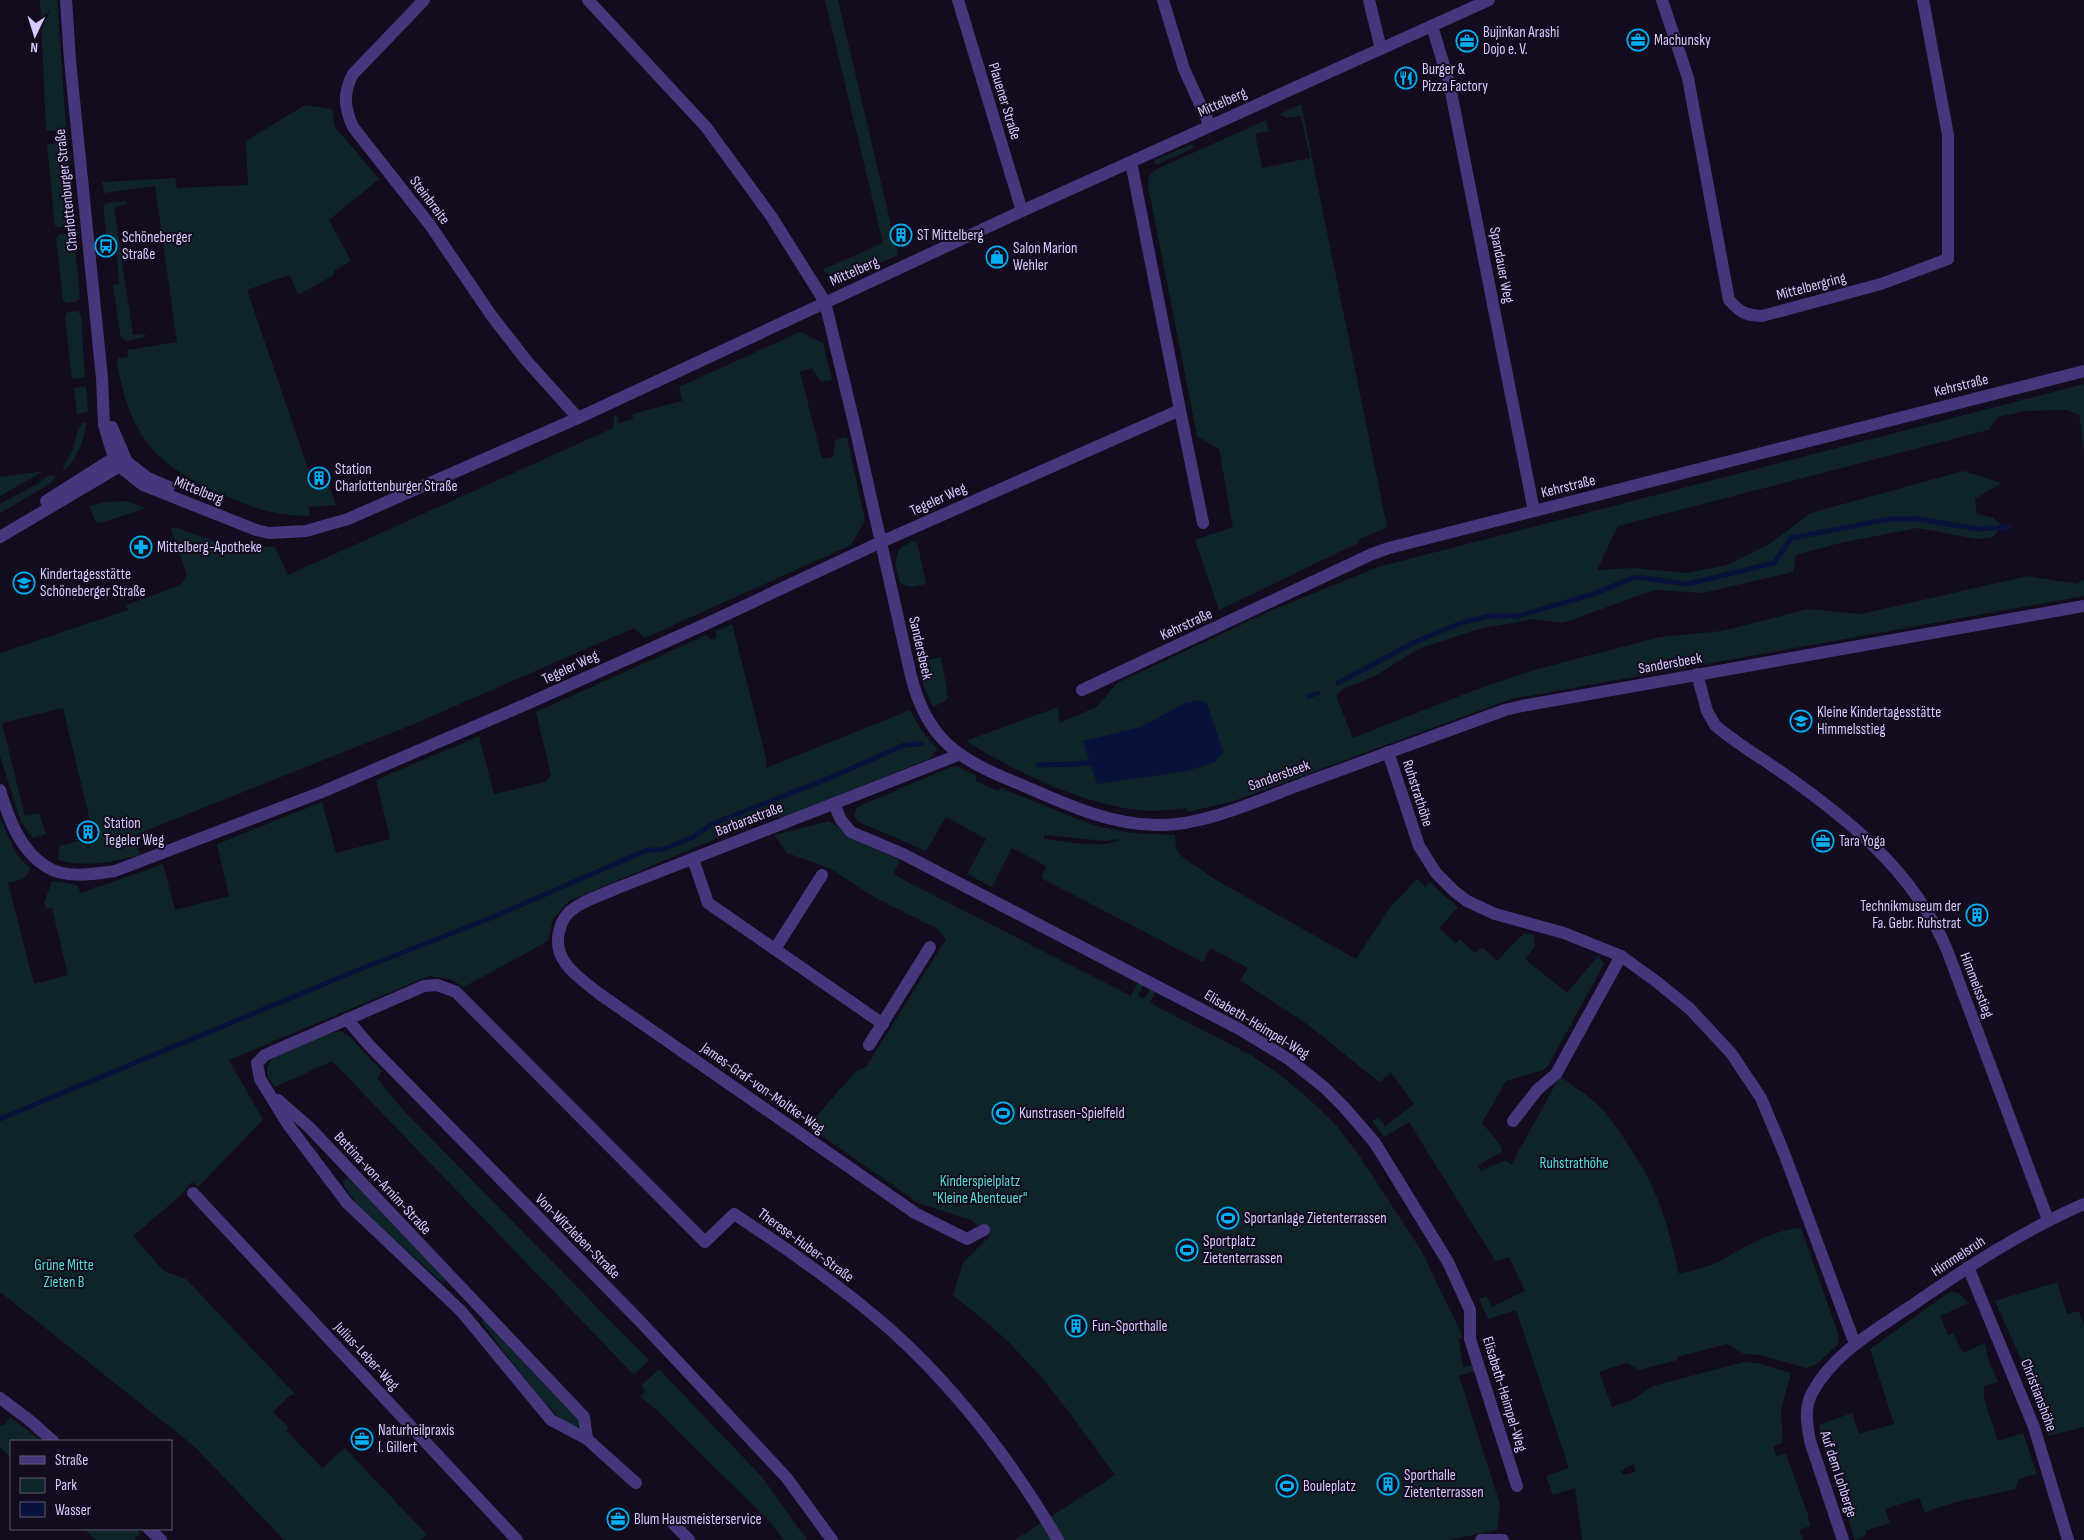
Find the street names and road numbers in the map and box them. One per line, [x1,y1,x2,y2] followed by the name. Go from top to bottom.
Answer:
[984,60,1025,142] street label: Plauener Straße
[1195,83,1250,122] street label: Mittelberg
[51,128,82,252] street label: Charlottenburger Straße
[405,172,454,228] street label: Steinbreite
[1485,225,1518,305] street label: Spandauer Weg
[827,252,882,291] street label: Mittelberg
[1774,268,1848,305] street label: Mittelbergring
[1932,370,1990,401] street label: Kehrstraße
[1539,471,1597,502] street label: Kehrstraße
[171,472,226,509] street label: Mittelberg
[907,479,970,520] street label: Tegeler Weg
[1157,604,1215,645] street label: Kehrstraße
[904,615,937,682] street label: Sandersbeek
[539,646,601,689] street label: Tegeler Weg
[1637,649,1704,678] street label: Sandersbeek
[1246,755,1313,795] street label: Sandersbeek
[1398,757,1437,829] street label: Ruhstrathöhe
[713,798,786,841] street label: Barbarastraße
[1955,950,1998,1021] street label: Himmelsstieg
[1201,985,1313,1063] street label: Elisabeth-Heimpel-Weg
[696,1038,828,1138] street label: James-Graf-von-Moltke-Weg
[330,1128,435,1239] street label: Bettina-von-Arnim-Straße
[531,1190,624,1283] street label: Von-Witzleben-Straße
[754,1204,858,1287] street label: Therese-Huber-Straße
[1928,1232,1989,1281] street label: Himmelsruh
[329,1317,403,1395] street label: Julius-Leber-Weg
[1478,1334,1531,1454] street label: Elisabeth-Heimpel-Weg
[2016,1356,2061,1434] street label: Christianshöhe
[1815,1428,1861,1520] street label: Auf dem Lohberge

